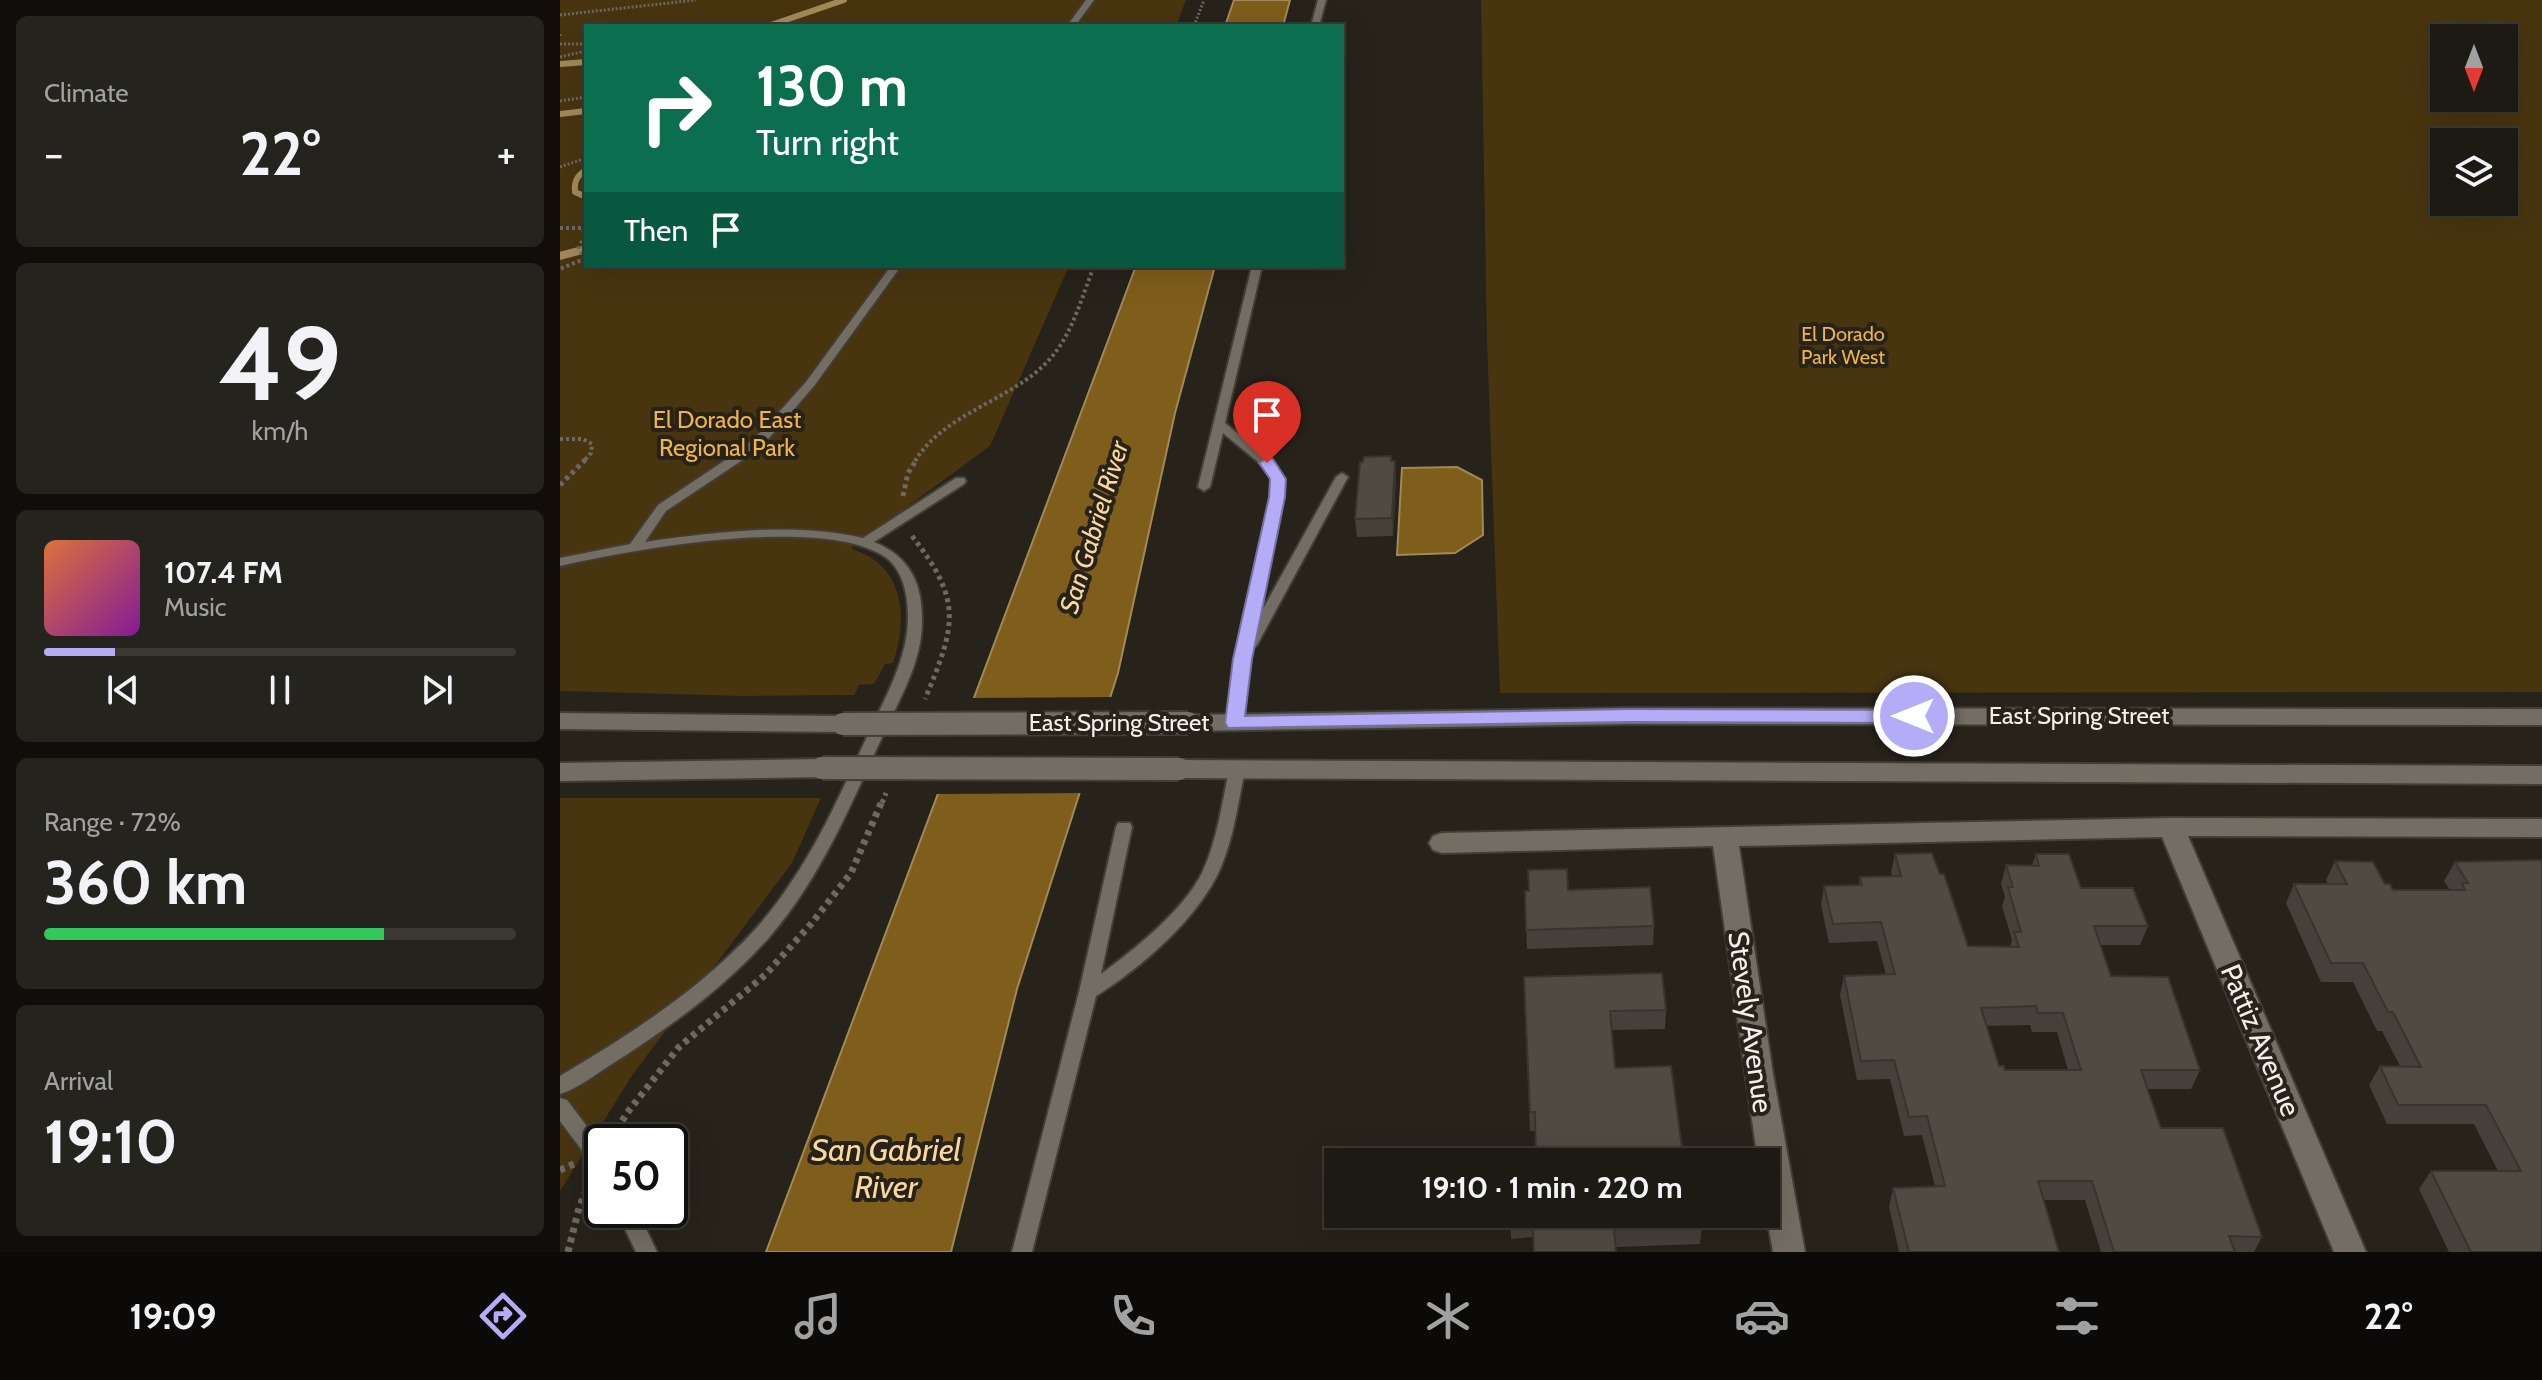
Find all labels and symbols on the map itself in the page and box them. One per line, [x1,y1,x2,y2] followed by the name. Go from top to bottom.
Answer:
[2430,24,2518,112] north arrow
[1801,322,1885,369] park label: El Dorado Park West
[1233,381,1301,463] pin
[653,405,801,462] park label: El Dorado East Regional Park
[1053,436,1136,617] water label: San Gabriel River
[1872,674,1956,758] position arrow
[1989,701,2169,730] street label: East Spring Street
[1029,708,1209,737] street label: East Spring Street
[1721,929,1781,1115] street label: Stevely Avenue
[2214,959,2308,1121] street label: Pattiz Avenue
[584,1124,688,1228] speed limit sign: 50
[811,1130,962,1206] water label: San Gabriel River

